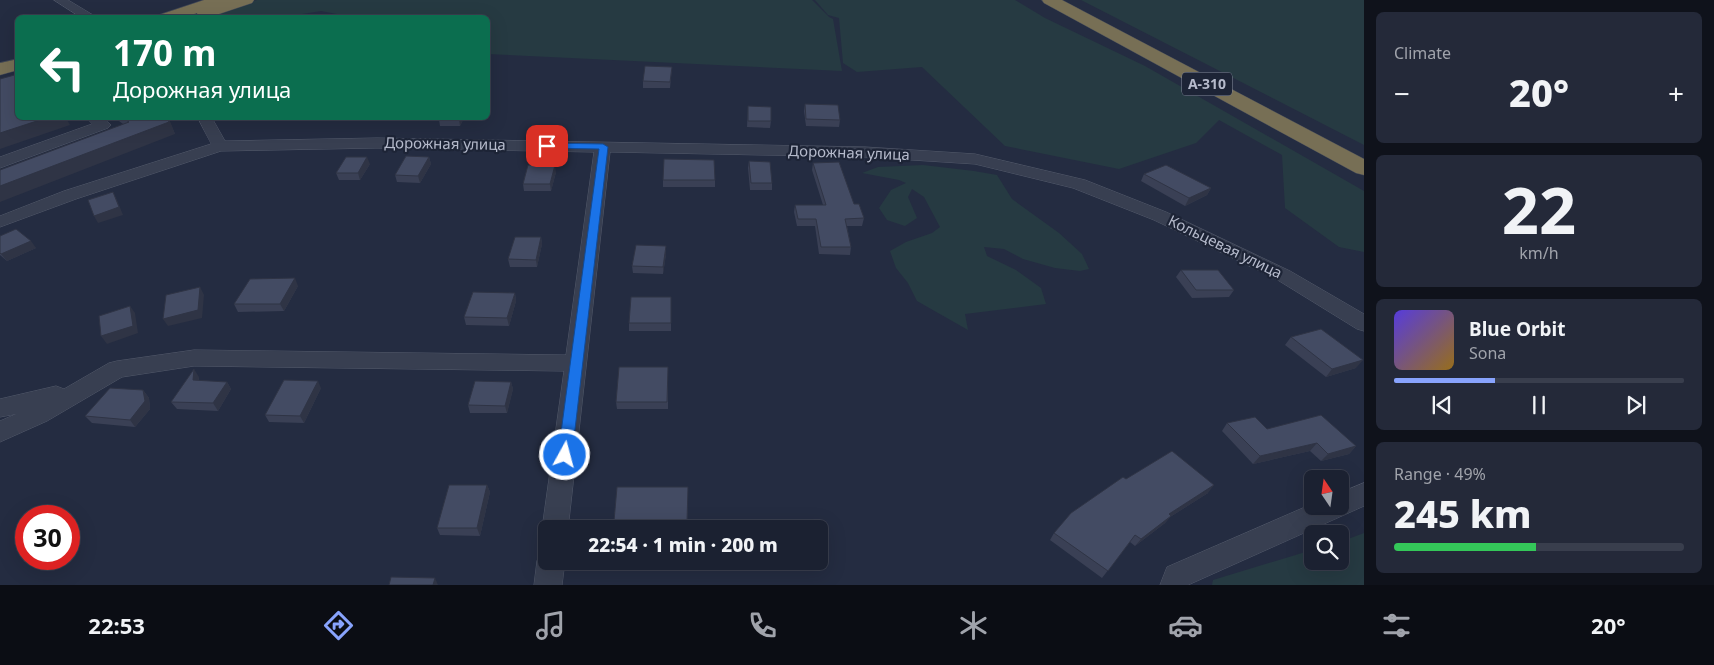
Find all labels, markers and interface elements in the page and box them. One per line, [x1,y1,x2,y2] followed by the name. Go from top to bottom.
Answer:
[113,29,216,76] text: 170 m
[30,35,95,100] icon: left
[1394,42,1451,64] text: Climate
[1509,66,1569,118] text: 20°
[1182,72,1232,96] road number: А-310
[113,74,291,104] text: Дорожная улица
[1394,74,1410,112] text: −
[1668,74,1684,112] text: +
[526,125,568,167] pin
[384,132,506,154] street label: Дорожная улица
[533,132,561,160] icon: arrive
[788,140,910,164] street label: Дорожная улица
[1502,165,1576,253] text: 22
[1165,210,1286,282] street label: Кольцевая улица
[1519,242,1559,264] text: km/h
[1469,316,1565,342] text: Blue Orbit
[1469,342,1506,364] text: Sona
[1428,391,1456,419] icon: previous
[1525,391,1553,419] icon: pause
[1622,391,1650,419] icon: next
[538,428,590,480] position arrow
[1394,463,1486,485] text: Range · 49%
[1304,470,1349,515] north arrow
[1304,470,1349,570] map controls
[1394,487,1532,539] text: 245 km
[15,505,80,570] speed limit sign: 30
[1304,525,1349,570] button: search
[588,532,778,558] text: 22:54 · 1 min · 200 m
[321,608,356,643] icon: directions
[533,608,568,643] icon: music
[745,608,780,643] icon: phone
[956,608,991,643] icon: climate
[1168,608,1203,643] icon: car
[1379,608,1414,643] icon: filters
[88,610,145,640] text: 22:53
[1591,610,1626,640] text: 20°

